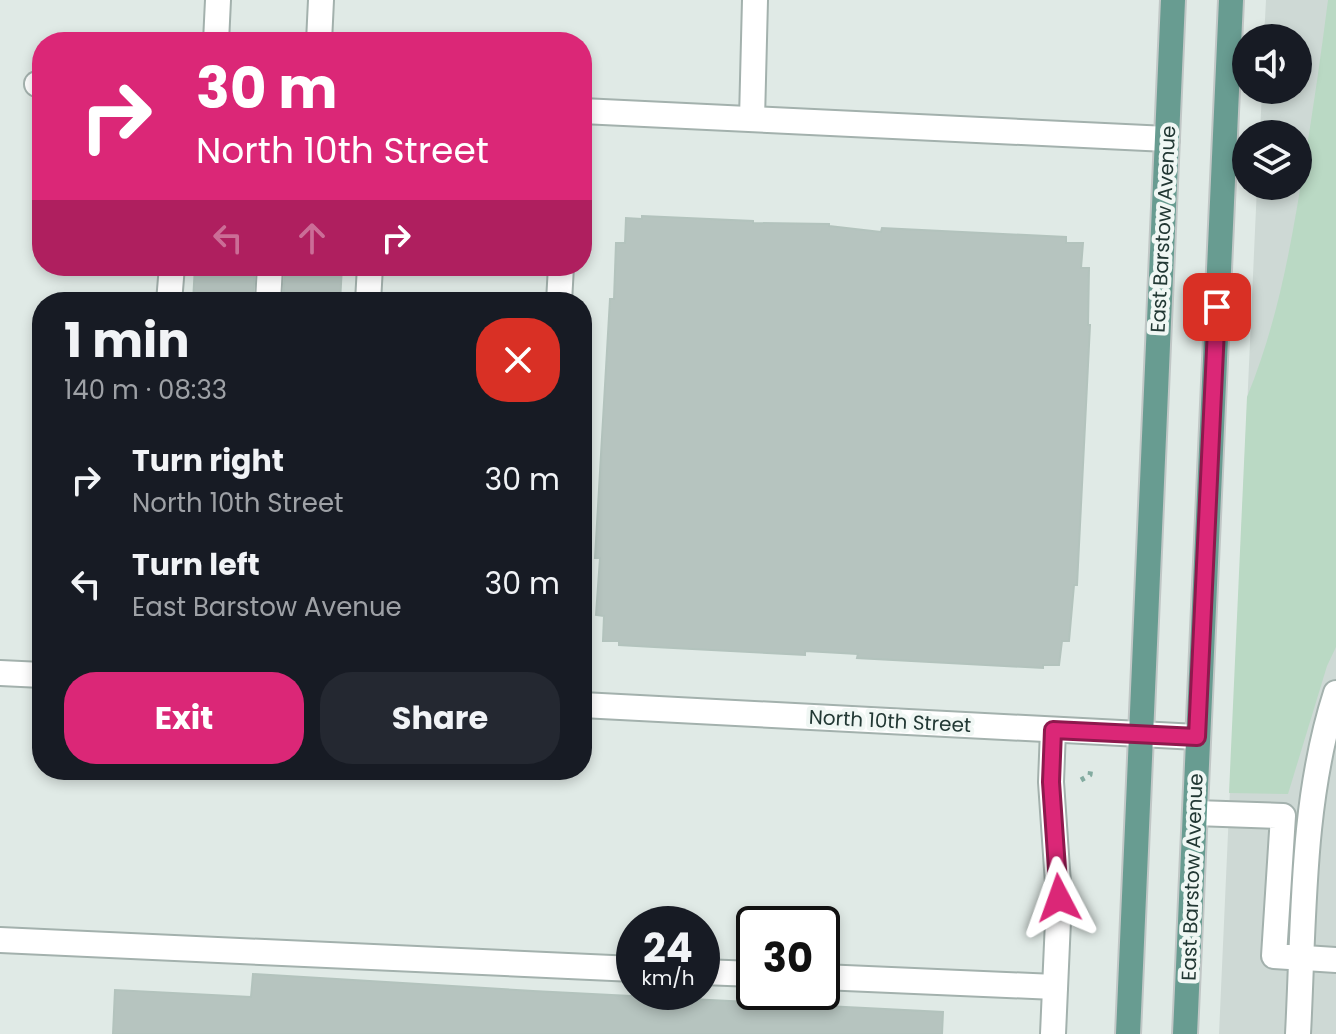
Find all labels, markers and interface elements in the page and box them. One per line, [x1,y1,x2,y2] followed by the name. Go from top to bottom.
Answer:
[1232,24,1312,200] map controls
[1232,24,1312,104] button: sound
[196,49,338,128] text: 30 m
[64,64,168,168] icon: right
[1232,120,1312,200] button: layers
[196,125,489,176] text: North 10th Street
[1144,125,1182,333] street label: East Barstow Avenue
[206,216,250,260] icon: left
[290,216,334,260] icon: ahead
[374,216,418,260] icon: right
[1183,273,1251,341] pin
[1195,285,1239,329] icon: arrive
[64,307,190,374] text: 1 min
[476,318,560,402] button: close
[64,372,227,408] text: 140 m · 08:33
[132,439,284,482] text: Turn right
[64,458,108,502] icon: right
[485,458,560,501] text: 30 m
[132,485,343,521] text: North 10th Street
[132,543,260,586] text: Turn left
[64,562,108,606] icon: left
[485,562,560,605] text: 30 m
[132,589,402,625] text: East Barstow Avenue
[64,672,304,764] button: Exit
[320,672,560,764] button: Share
[808,703,972,739] street label: North 10th Street
[1174,773,1210,981] street label: East Barstow Avenue
[1017,856,1101,940] position arrow
[736,906,840,1010] speed limit sign: 30
[643,920,693,976] text: 24
[641,964,695,992] text: km/h

